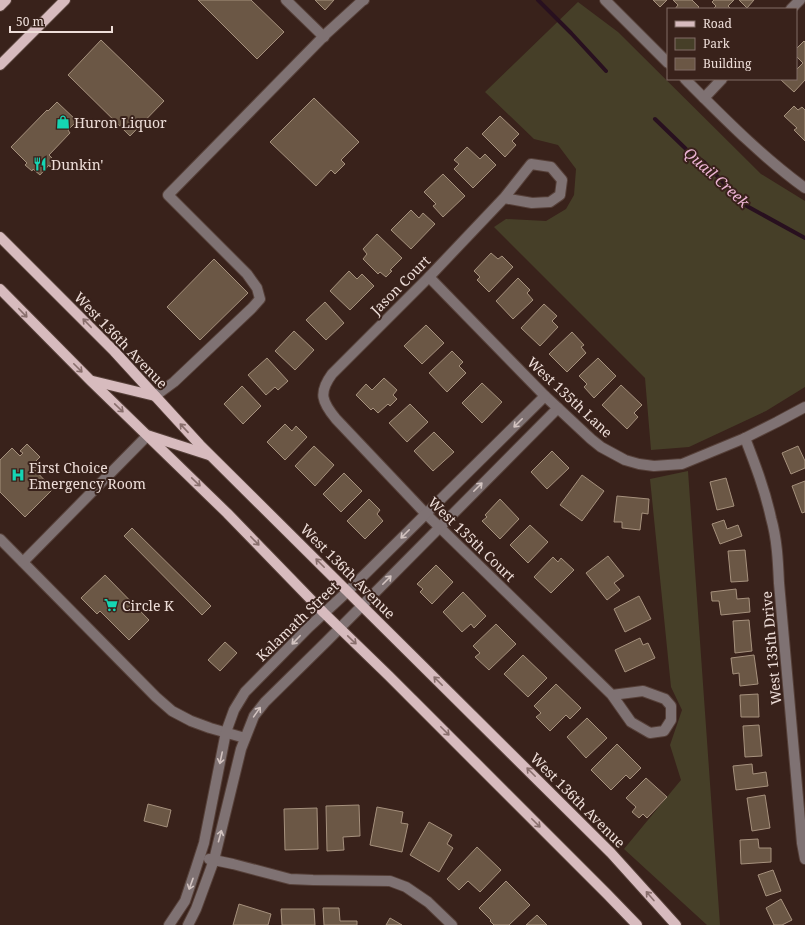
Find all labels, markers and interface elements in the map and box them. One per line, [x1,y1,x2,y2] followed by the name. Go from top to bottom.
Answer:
[10,8,112,34] scale bar
[667,8,797,80] legend
[16,13,44,30] text: 50 m
[703,15,733,32] text: Road
[703,35,731,52] text: Park
[703,55,752,72] text: Building
[74,113,167,132] place label: Huron Liquor
[55,114,71,130] shop icon: Huron Liquor
[680,142,754,212] water label: Quail Creek
[51,155,103,174] place label: Dunkin'
[32,156,48,172] restaurant icon: Dunkin'
[365,251,434,320] street label: Jason Court
[70,288,172,392] street label: West 136th Avenue
[18,308,28,318] one-way arrow
[82,318,92,328] one-way arrow
[523,352,617,442] street label: West 135th Lane
[73,363,83,373] one-way arrow
[114,403,124,412] one-way arrow
[513,419,523,428] one-way arrow
[179,423,189,433] one-way arrow
[29,458,146,493] place label: First Choice Emergency Room
[10,467,26,483] hospital icon: First Choice Emergency Room
[191,477,201,487] one-way arrow
[473,482,483,492] one-way arrow
[424,492,520,586] street label: West 135th Court
[296,519,400,623] street label: West 136th Avenue
[400,529,410,539] one-way arrow
[250,536,259,546] one-way arrow
[315,558,325,568] one-way arrow
[382,575,392,585] one-way arrow
[252,577,342,665] street label: Kalamath Street
[757,590,785,706] street label: West 135th Drive
[122,596,174,615] place label: Circle K
[103,597,119,613] supermarket icon: Circle K
[291,635,301,645] one-way arrow
[347,635,357,645] one-way arrow
[433,676,443,686] one-way arrow
[253,707,261,718] one-way arrow
[440,726,449,736] one-way arrow
[526,748,630,852] street label: West 136th Avenue
[217,751,225,764] one-way arrow
[526,767,536,777] one-way arrow
[531,818,541,828] one-way arrow
[217,830,224,843] one-way arrow
[186,878,194,890] one-way arrow
[646,890,655,901] one-way arrow

